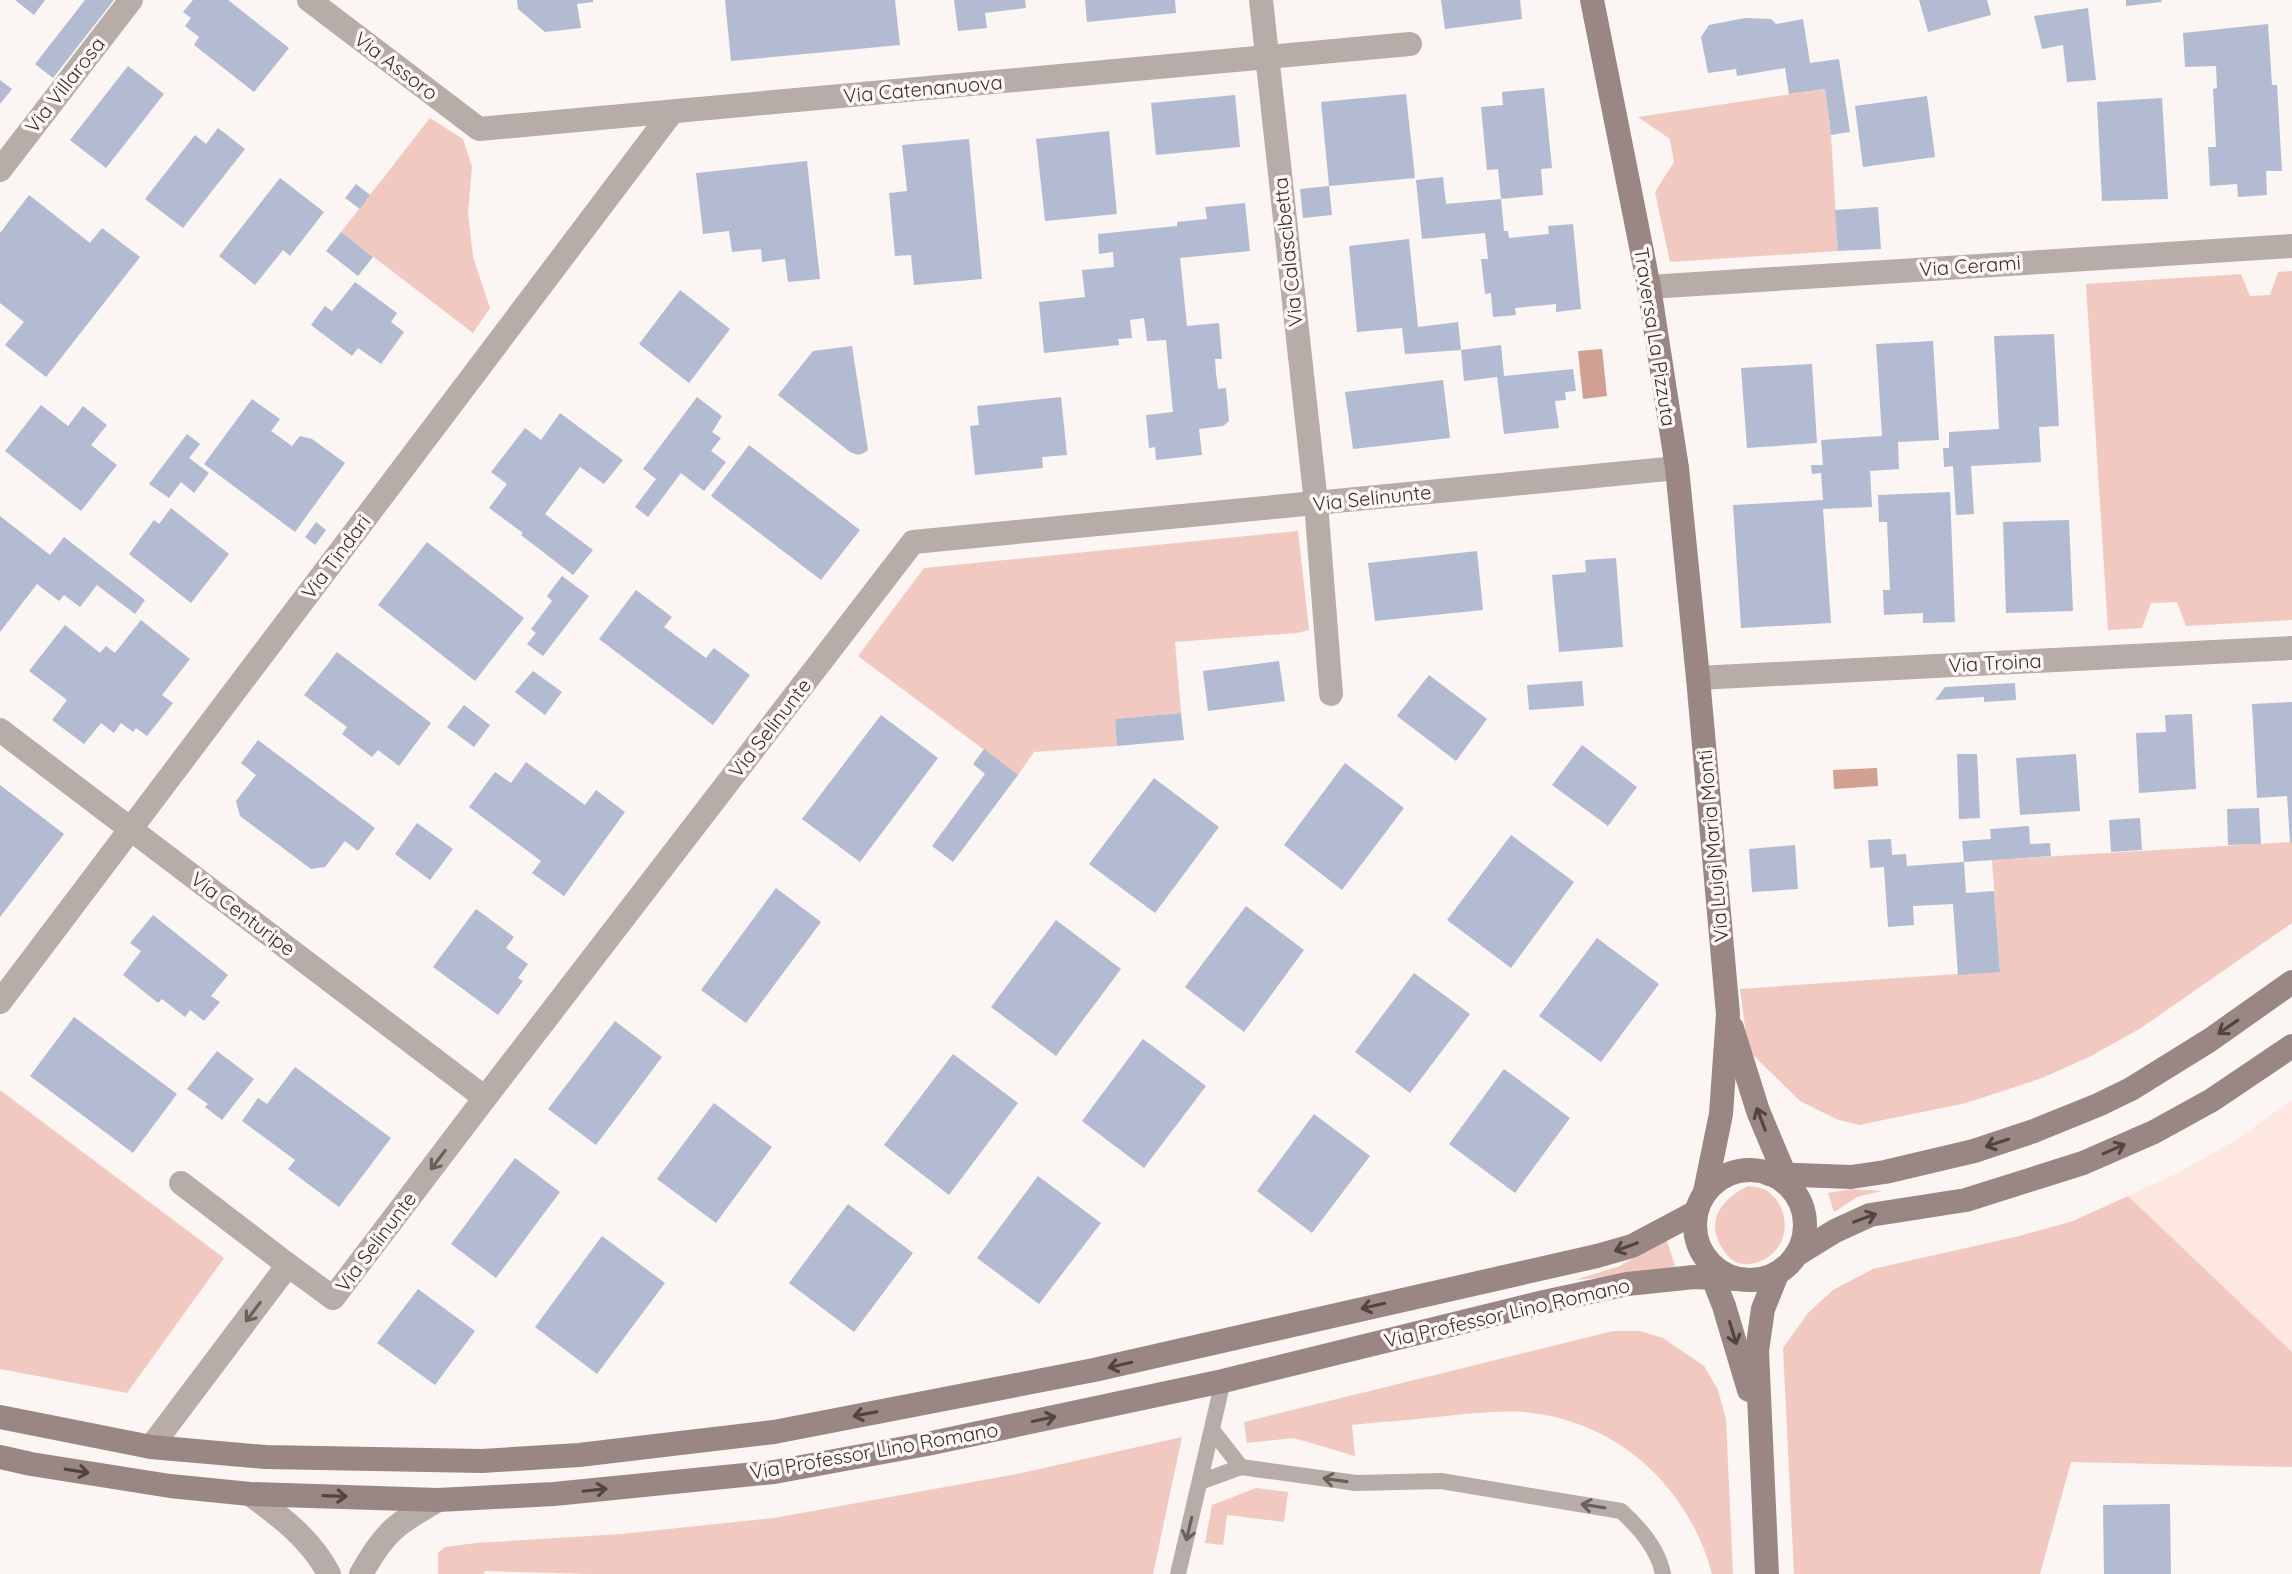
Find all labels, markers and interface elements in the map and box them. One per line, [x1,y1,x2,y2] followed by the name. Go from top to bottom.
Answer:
[350,26,443,105] street label: Via Assoro
[19,32,110,138] street label: Via Villarosa
[842,69,1004,108] street label: Via Catenanuova
[1267,176,1308,328] street label: Via Calascibetta
[1629,246,1682,428] street label: Traversa La Pizzuta
[1918,249,2022,282] street label: Via Cerami
[1311,479,1432,516] street label: Via Selinunte
[296,510,375,604] street label: Via Tindari
[1948,648,2042,677] street label: Via Troina
[723,673,816,782] street label: Via Selinunte
[1692,749,1733,943] street label: Via Luigi Maria Monti
[186,866,301,961] street label: Via Centuripe
[2218,1019,2240,1035] one-way arrow
[1753,1107,1767,1132] one-way arrow
[1985,1137,2010,1152] one-way arrow
[2101,1141,2126,1156] one-way arrow
[430,1149,447,1170] one-way arrow
[330,1187,421,1297] street label: Via Selinunte
[1852,1210,1877,1225] one-way arrow
[1614,1240,1639,1255] one-way arrow
[1382,1272,1632,1353] street label: Via Professor Lino Romano
[1361,1300,1386,1315] one-way arrow
[245,1301,262,1322] one-way arrow
[1726,1320,1741,1345] one-way arrow
[1107,1358,1133,1373] one-way arrow
[852,1408,878,1423] one-way arrow
[1031,1411,1057,1426] one-way arrow
[748,1416,1000,1485] street label: Via Professor Lino Romano
[63,1464,89,1479] one-way arrow
[1323,1472,1348,1487] one-way arrow
[581,1483,608,1498] one-way arrow
[321,1489,348,1504] one-way arrow
[1581,1498,1606,1513] one-way arrow
[1180,1516,1195,1541] one-way arrow

